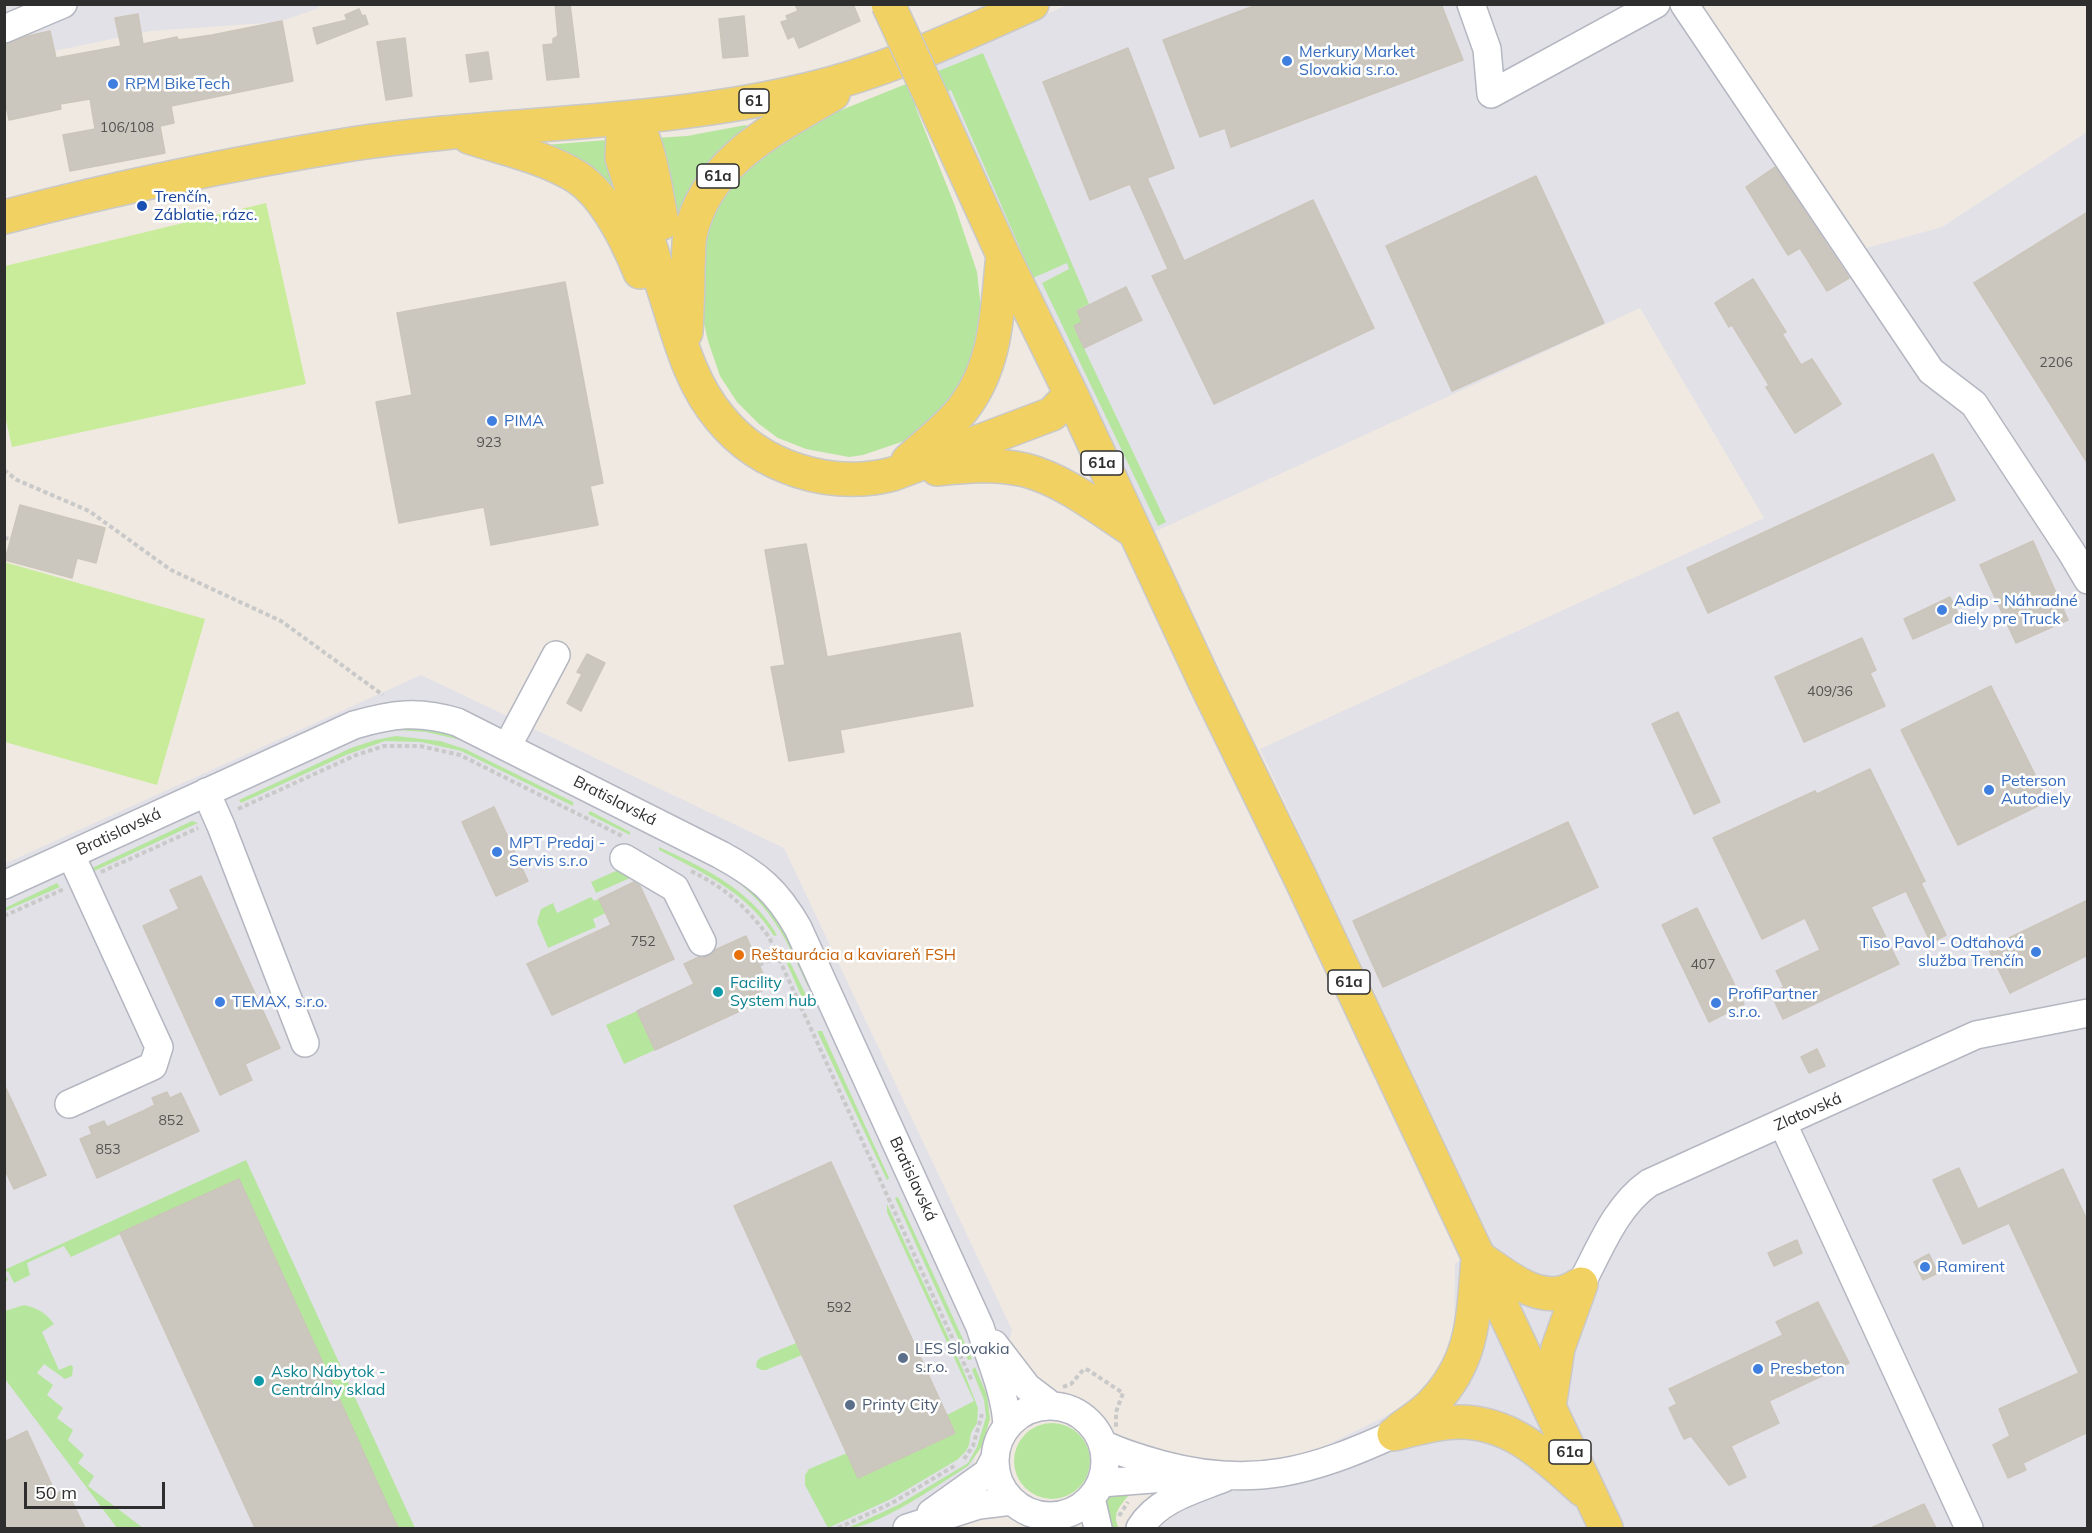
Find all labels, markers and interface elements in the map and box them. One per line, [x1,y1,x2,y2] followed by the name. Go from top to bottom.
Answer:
[1299,42,1415,80] place label: Merkury Market Slovakia s.r.o.
[1280,54,1294,68] marker: Merkury Market Slovakia s.r.o.
[125,74,230,94] place label: RPM BikeTech
[106,77,120,91] marker: RPM BikeTech
[739,89,769,113] road number: 61
[100,120,154,136] house number: 106/108
[697,164,739,188] road number: 61a
[154,187,257,225] place label: Trenčín, Záblatie, rázc.
[135,199,149,213] marker: Trenčín, Záblatie, rázc.
[2039,355,2073,371] house number: 2206
[504,411,544,431] place label: PIMA
[485,414,499,428] marker: PIMA
[476,435,502,451] house number: 923
[1081,451,1123,475] road number: 61a
[1954,591,2078,629] place label: Adip - Náhradné diely pre Truck
[1935,603,1949,617] marker: Adip - Náhradné diely pre Truck
[1807,684,1853,700] house number: 409/36
[2001,771,2071,809] place label: Peterson Autodiely
[570,772,660,830] street label: Bratislavská
[1982,783,1996,797] marker: Peterson Autodiely
[74,804,164,860] street label: Bratislavská
[509,833,605,871] place label: MPT Predaj - Servis s.r.o
[490,845,504,859] marker: MPT Predaj - Servis s.r.o
[1860,933,2024,971] place label: Tiso Pavol - Odťahová služba Trenčín
[630,934,656,950] house number: 752
[751,945,956,965] place label: Reštaurácia a kaviareň FSH
[2029,945,2043,959] marker: Tiso Pavol - Odťahová služba Trenčín
[732,948,746,962] marker: Reštaurácia a kaviareň FSH
[1690,957,1716,973] house number: 407
[1328,970,1370,994] road number: 61a
[730,973,817,1011] place label: Facility System hub
[1728,984,1818,1022] place label: ProfiPartner s.r.o.
[711,985,725,999] marker: Facility System hub
[232,992,327,1012] place label: TEMAX, s.r.o.
[213,995,227,1009] marker: TEMAX, s.r.o.
[1709,996,1723,1010] marker: ProfiPartner s.r.o.
[1771,1089,1845,1135] street label: Zlatovská
[158,1113,184,1129] house number: 852
[885,1134,941,1224] street label: Bratislavská
[95,1142,121,1158] house number: 853
[1937,1257,2005,1277] place label: Ramirent
[1918,1260,1932,1274] marker: Ramirent
[826,1300,852,1316] house number: 592
[915,1339,1009,1377] place label: LES Slovakia s.r.o.
[896,1351,910,1365] marker: LES Slovakia s.r.o.
[1770,1359,1845,1379] place label: Presbeton
[271,1362,386,1400] place label: Asko Nábytok - Centrálny sklad
[1751,1362,1765,1376] marker: Presbeton
[252,1374,266,1388] marker: Asko Nábytok - Centrálny sklad
[862,1395,939,1415] place label: Printy City
[843,1398,857,1412] marker: Printy City
[1549,1440,1591,1464] road number: 61a
[27,1470,168,1508] scale bar
[35,1481,77,1504] text: 50 m

